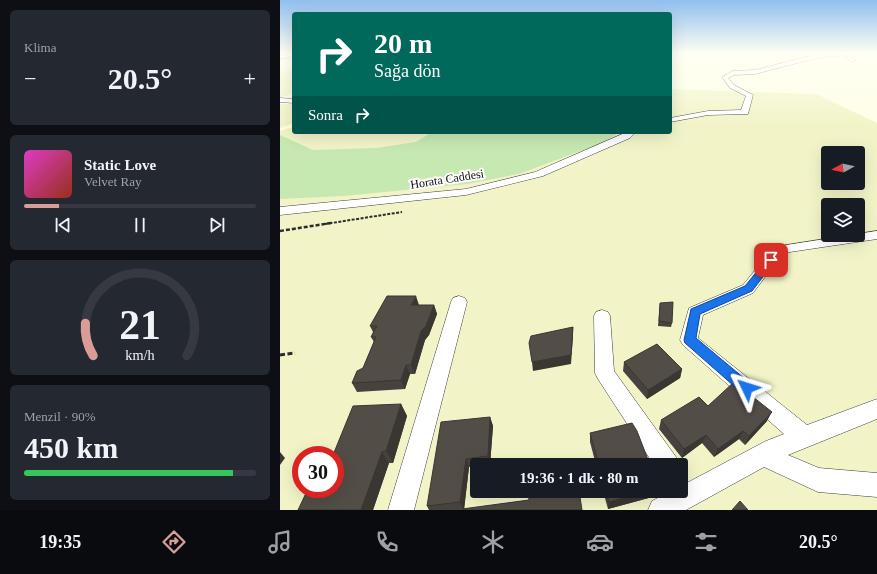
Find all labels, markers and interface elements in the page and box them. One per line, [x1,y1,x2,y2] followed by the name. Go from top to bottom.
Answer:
[308,28,360,80] icon: right
[374,28,432,59] text: 20 m
[24,40,57,55] text: Klima
[374,61,441,81] text: Sağa dön
[108,62,172,95] text: 20.5°
[24,66,36,91] text: −
[244,66,256,91] text: +
[351,104,373,126] icon: right
[308,107,343,123] text: Sonra
[821,146,865,190] north arrow
[821,146,865,242] map controls
[84,157,156,173] text: Static Love
[409,166,485,192] street label: Horata Caddesi
[84,174,141,189] text: Velvet Ray
[821,198,865,242] button: layers
[52,214,74,236] icon: previous
[129,214,151,236] icon: pause
[206,214,228,236] icon: next
[754,243,788,277] pin
[760,249,782,271] icon: arrive
[119,301,161,347] text: 21
[125,346,155,362] text: km/h
[726,367,768,409] position arrow
[24,409,95,424] text: Menzil · 90%
[24,431,118,464] text: 450 km
[292,446,344,498] speed limit sign: 30
[519,470,639,486] text: 19:36 · 1 dk · 80 m
[160,528,188,556] icon: directions
[266,528,294,556] icon: music
[373,528,401,556] icon: phone
[479,528,507,556] icon: climate
[586,528,614,556] icon: car
[692,528,720,556] icon: filters
[39,532,81,552] text: 19:35
[799,532,838,552] text: 20.5°

